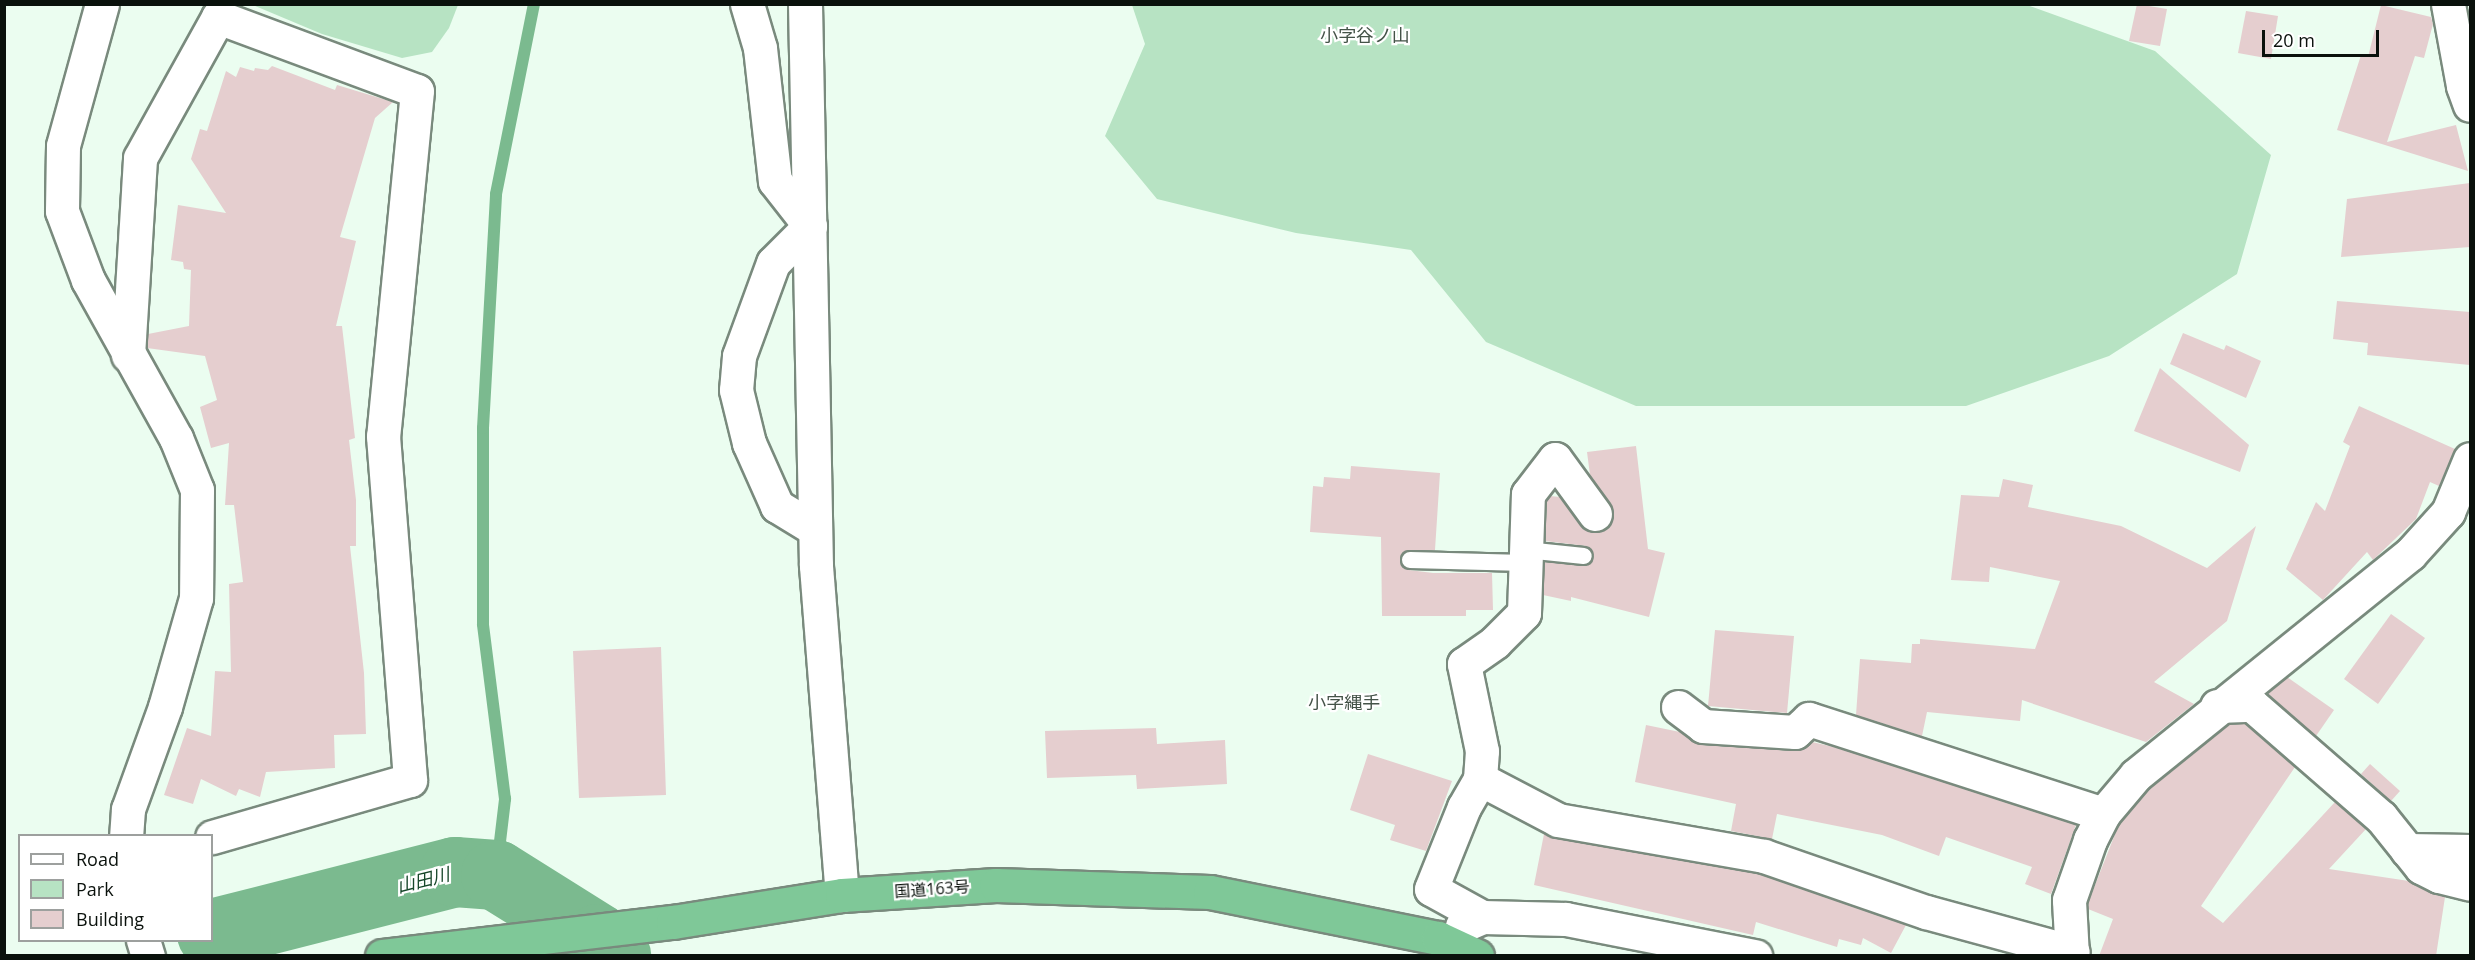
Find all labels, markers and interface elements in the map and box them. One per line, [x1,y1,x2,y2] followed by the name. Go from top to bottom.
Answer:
[2265,18,2382,56] scale bar
[1320,24,1410,46] district label: 小字谷ノ山
[2273,28,2315,52] text: 20 m
[1308,691,1380,713] district label: 小字縄手
[18,834,213,942] legend
[76,847,119,871] text: Road
[394,863,452,897] water label: 山田川
[76,877,114,901] text: Park
[894,877,970,901] street label: 国道163号
[76,907,144,931] text: Building

